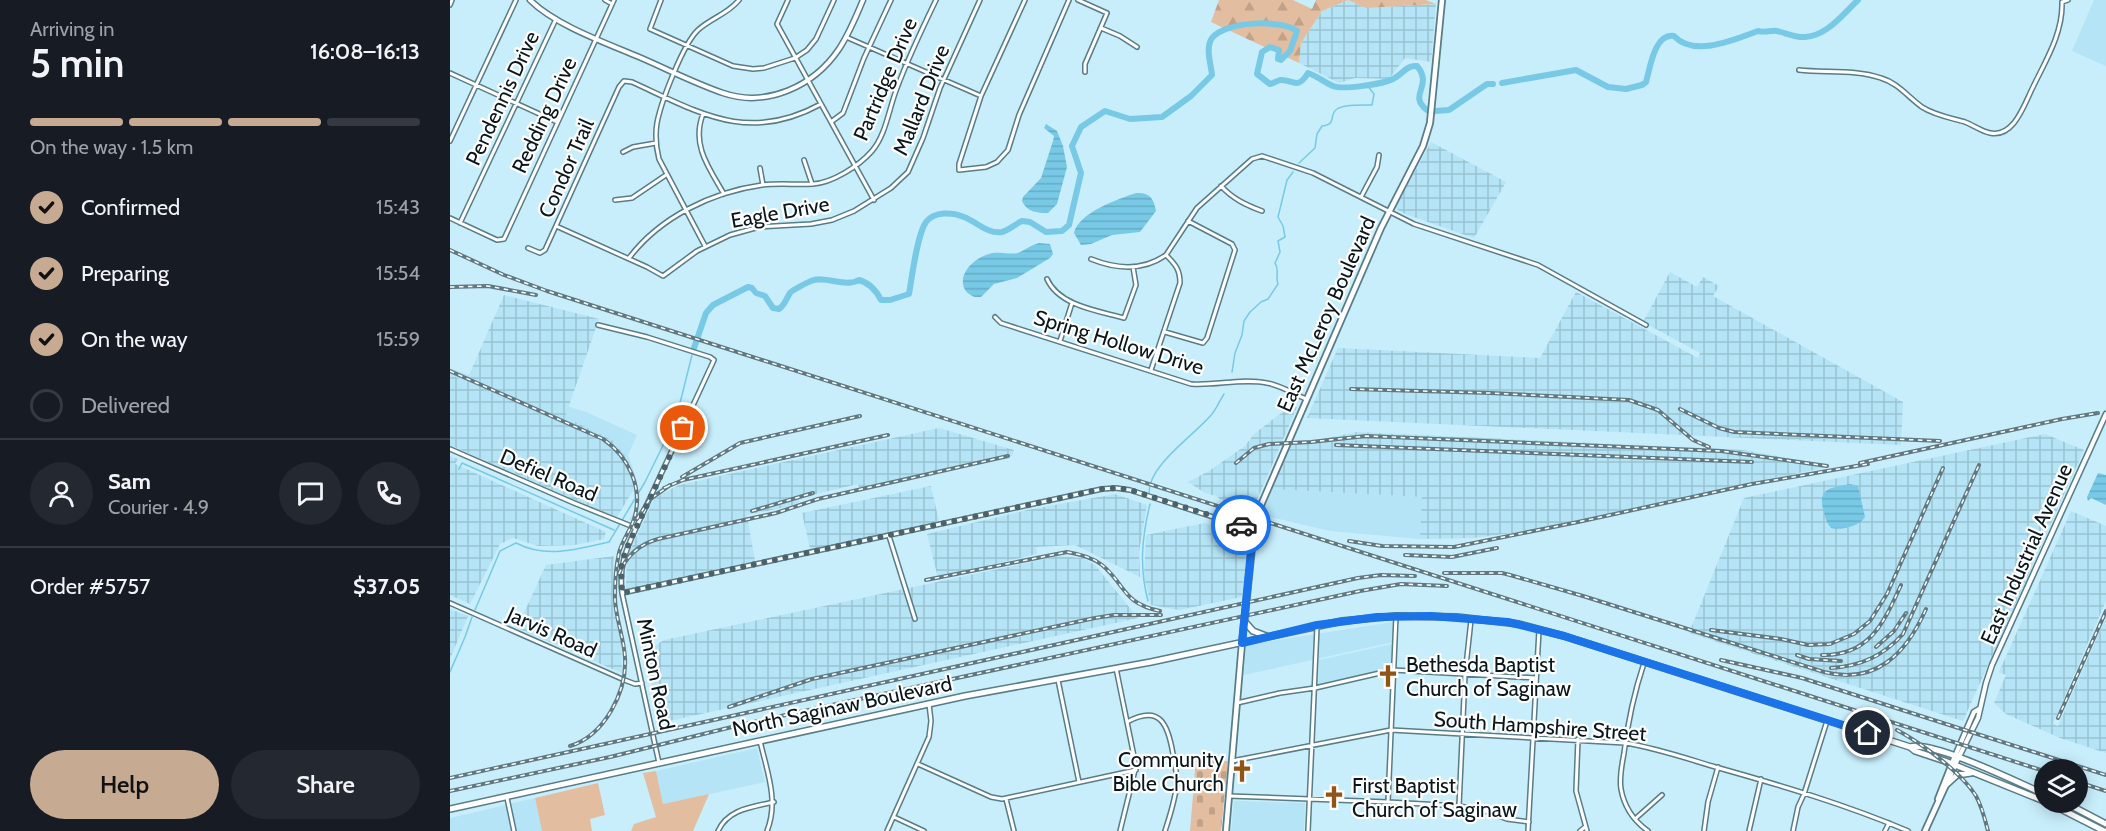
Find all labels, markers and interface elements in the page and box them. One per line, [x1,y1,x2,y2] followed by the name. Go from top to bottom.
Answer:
[848,13,922,144] street label: Partridge Drive
[30,17,114,41] text: Arriving in
[460,27,544,169] street label: Pendennis Drive
[310,38,420,65] text: 16:08–16:13
[30,39,124,87] text: 5 min
[888,41,955,159] street label: Mallard Drive
[506,53,582,177] street label: Redding Drive
[533,115,599,221] street label: Condor Trail
[30,135,193,159] text: On the way · 1.5 km
[30,191,63,224] icon: check
[729,191,831,233] street label: Eagle Drive
[81,194,180,221] text: Confirmed
[376,195,420,219] text: 15:43
[1272,212,1380,416] street label: East McLeroy Boulevard
[30,257,63,290] icon: check
[81,260,169,287] text: Preparing
[376,261,420,285] text: 15:54
[1031,304,1207,380] street label: Spring Hollow Drive
[30,323,63,356] icon: check
[81,326,188,353] text: On the way
[376,327,420,351] text: 15:59
[81,392,170,419] text: Delivered
[657,402,708,453] pin
[666,411,699,444] icon: bag
[497,443,601,507] street label: Defiel Road
[1975,460,2077,648] street label: East Industrial Avenue
[30,462,93,525] button: person
[279,462,342,525] button: chat
[357,462,420,525] button: phone
[108,468,151,495] text: Sam
[108,495,209,519] text: Courier · 4.9
[1211,495,1271,555] courier
[1225,509,1258,542] icon: car
[30,573,150,600] text: Order #5757
[353,573,420,600] text: $37.05
[502,601,601,663] street label: Jarvis Road
[632,616,680,732] street label: Minton Road
[1406,652,1571,701] place label: Bethesda Baptist Church of Saginaw
[1375,663,1401,689] church icon: Bethesda Baptist Church of Saginaw
[730,670,954,742] street label: North Saginaw Boulevard
[1433,706,1647,746] street label: South Hampshire Street
[1842,707,1893,758] pin
[1851,716,1884,749] icon: home
[1113,747,1224,796] place label: Community Bible Church
[30,750,219,819] button: Help
[231,750,420,819] button: Share
[1229,758,1255,784] church icon: Community Bible Church
[2034,759,2088,813] map controls
[2034,759,2088,813] button: layers
[1352,773,1517,822] place label: First Baptist Church of Saginaw
[1321,784,1347,810] church icon: First Baptist Church of Saginaw

